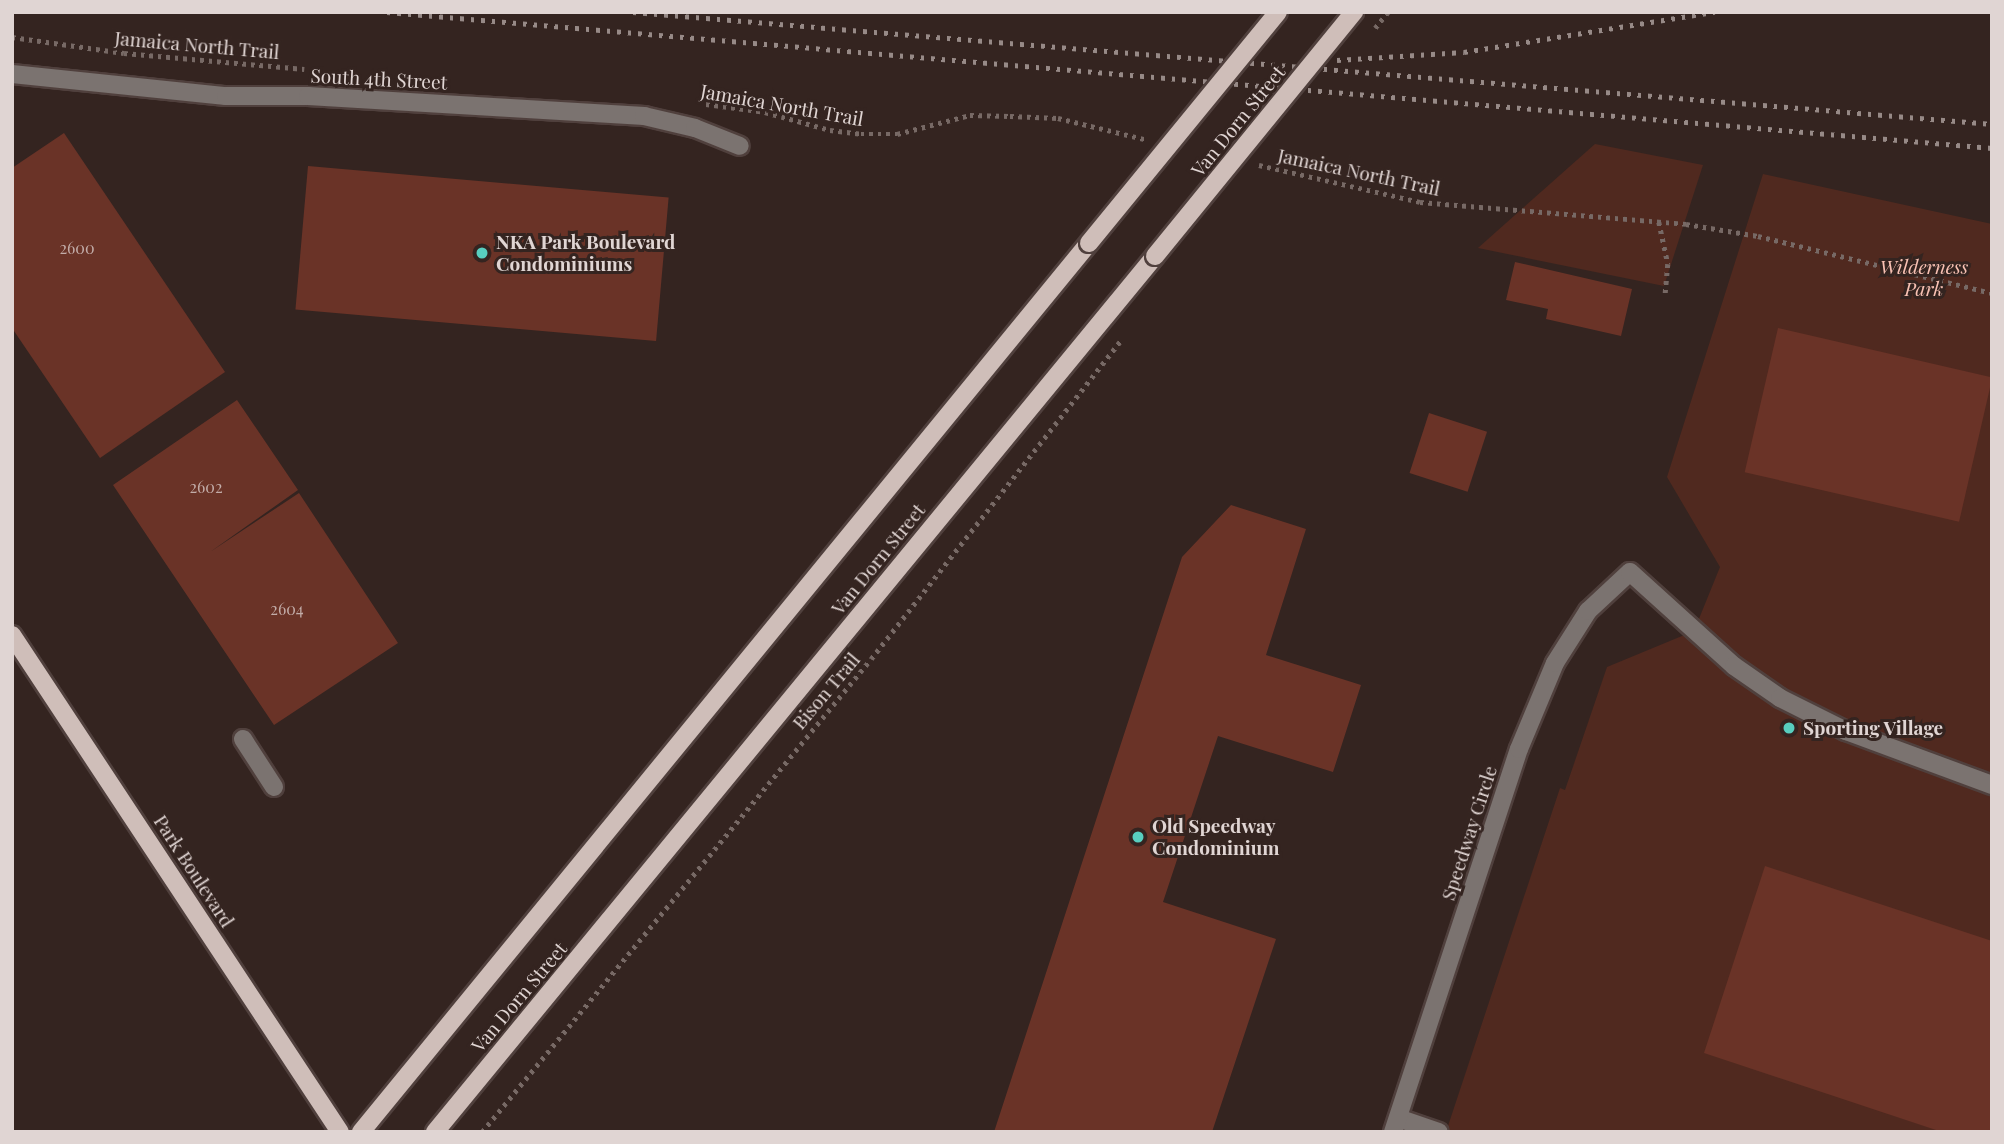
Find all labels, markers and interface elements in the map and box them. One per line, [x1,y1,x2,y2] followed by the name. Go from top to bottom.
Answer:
[113,26,281,64] street label: Jamaica North Trail
[1186,61,1290,181] street label: Van Dorn Street
[310,64,448,94] street label: South 4th Street
[698,79,866,131] street label: Jamaica North Trail
[1276,144,1442,200] street label: Jamaica North Trail
[496,231,675,275] place label: NKA Park Boulevard Condominiums
[59,238,95,258] house number: 2600
[474,245,490,261] marker: NKA Park Boulevard Condominiums
[1880,256,1968,300] park label: Wilderness Park
[189,477,223,497] house number: 2602
[826,499,930,619] street label: Van Dorn Street
[270,599,304,619] house number: 2604
[787,648,865,734] street label: Bison Trail
[1803,717,1944,739] place label: Sporting Village
[1781,720,1797,736] marker: Sporting Village
[1436,763,1502,903] street label: Speedway Circle
[149,810,239,932] street label: Park Boulevard
[1152,815,1279,859] place label: Old Speedway Condominium
[1130,829,1146,845] marker: Old Speedway Condominium
[467,938,571,1056] street label: Van Dorn Street

